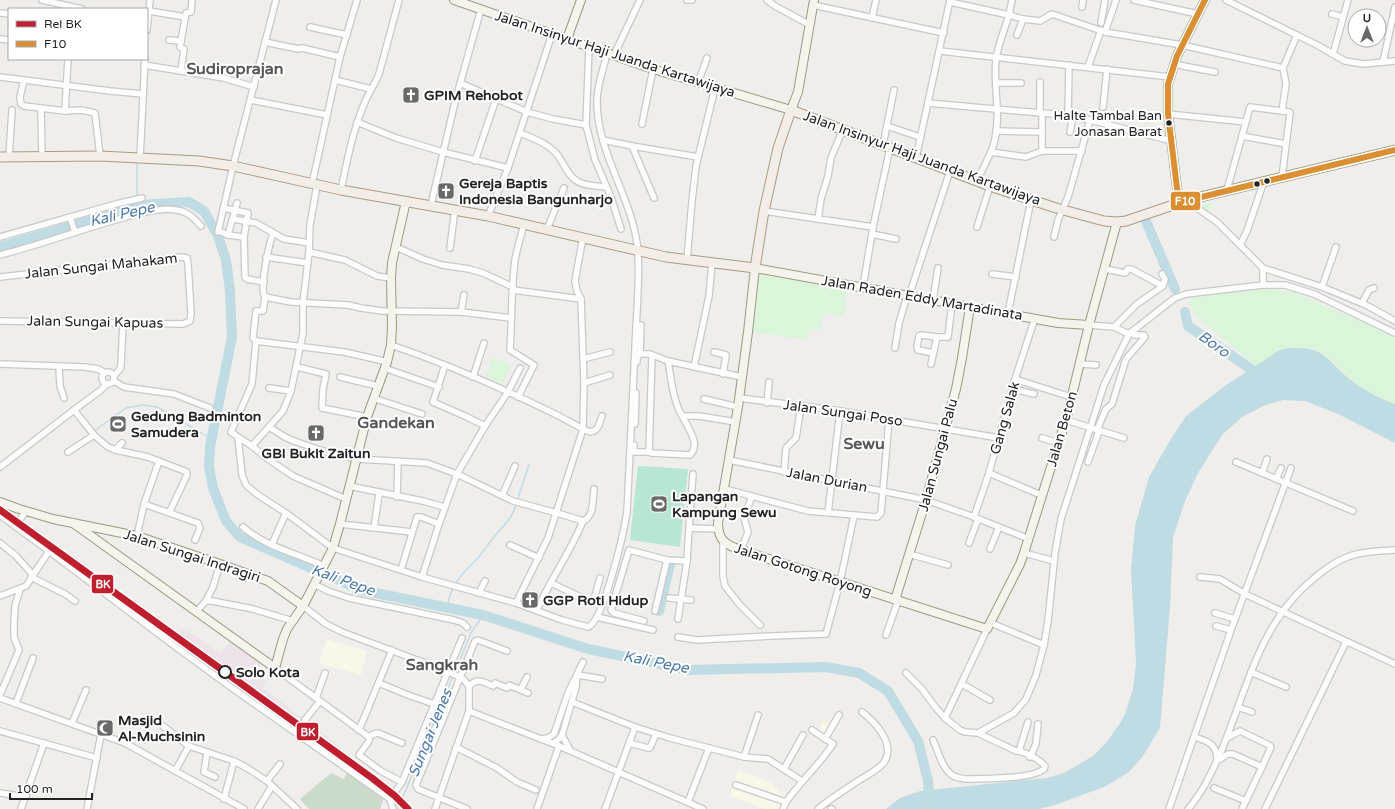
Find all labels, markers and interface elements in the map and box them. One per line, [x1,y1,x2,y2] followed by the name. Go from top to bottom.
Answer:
[493,7,737,101] street label: Jalan Insinyur Haji Juanda Kartawijaya
[8,8,148,60] legend
[1347,8,1387,48] north arrow
[1363,12,1371,25] text: U
[44,17,82,31] text: Rel BK
[44,37,67,51] text: F10
[186,59,284,79] district label: Sudiroprajan
[401,85,421,105] church icon: GPIM Rehobot
[424,87,523,104] place label: GPIM Rehobot
[801,107,1043,209] street label: Jalan Insinyur Haji Juanda Kartawijaya
[1054,108,1162,140] place label: Halte Tambal Ban Jonasan Barat
[1164,118,1174,128] marker: Halte Tambal Ban Jonasan Barat
[459,175,613,208] place label: Gereja Baptis Indonesia Bangunharjo
[1262,176,1272,186] unlabelled marker
[1252,179,1262,189] unlabelled marker
[436,181,456,201] church icon: Gereja Baptis Indonesia Bangunharjo
[1170,191,1201,211] line badge: F10
[1175,195,1195,208] text: F10
[88,197,158,230] water label: Kali Pepe
[24,250,178,282] street label: Jalan Sungai Mahakam
[820,272,1024,324] street label: Jalan Raden Eddy Martadinata
[27,312,164,332] street label: Jalan Sungai Kapuas
[1195,327,1234,362] water label: Boro
[986,379,1024,456] street label: Gang Salak
[1043,389,1081,469] street label: Jalan Beton
[782,396,904,430] street label: Jalan Sungai Poso
[915,397,961,513] street label: Jalan Sungai Palu
[131,408,261,441] place label: Gedung Badminton Samudera
[357,413,435,433] district label: Gandekan
[108,414,128,434] sports icon: Gedung Badminton Samudera
[306,423,326,443] church icon: GBI Bukit Zaitun
[843,434,885,454] district label: Sewu
[262,445,370,462] place label: GBI Bukit Zaitun
[785,464,869,496] street label: Jalan Durian
[672,488,777,521] place label: Lapangan Kampung Sewu
[649,494,669,514] sports icon: Lapangan Kampung Sewu
[121,526,263,586] street label: Jalan Sungai Indragiri
[732,540,874,600] street label: Jalan Gotong Royong
[309,560,379,600] water label: Kali Pepe
[91,574,114,594] line badge: BK
[96,578,111,591] text: BK
[520,590,540,610] church icon: GGP Roti Hidup
[543,592,648,609] place label: GGP Roti Hidup
[622,647,692,677] water label: Kali Pepe
[406,655,478,675] district label: Sangkrah
[236,664,300,681] place label: Solo Kota
[218,665,232,679] marker: Solo Kota
[404,685,456,780] water label: Sungai Jenes
[118,712,205,745] place label: Masjid Al-Muchsinin
[95,718,115,738] mosque icon: Masjid Al-Muchsinin
[296,722,319,741] line badge: BK
[301,726,316,739] text: BK
[10,775,92,801] scale bar
[16,782,53,796] text: 100 m

